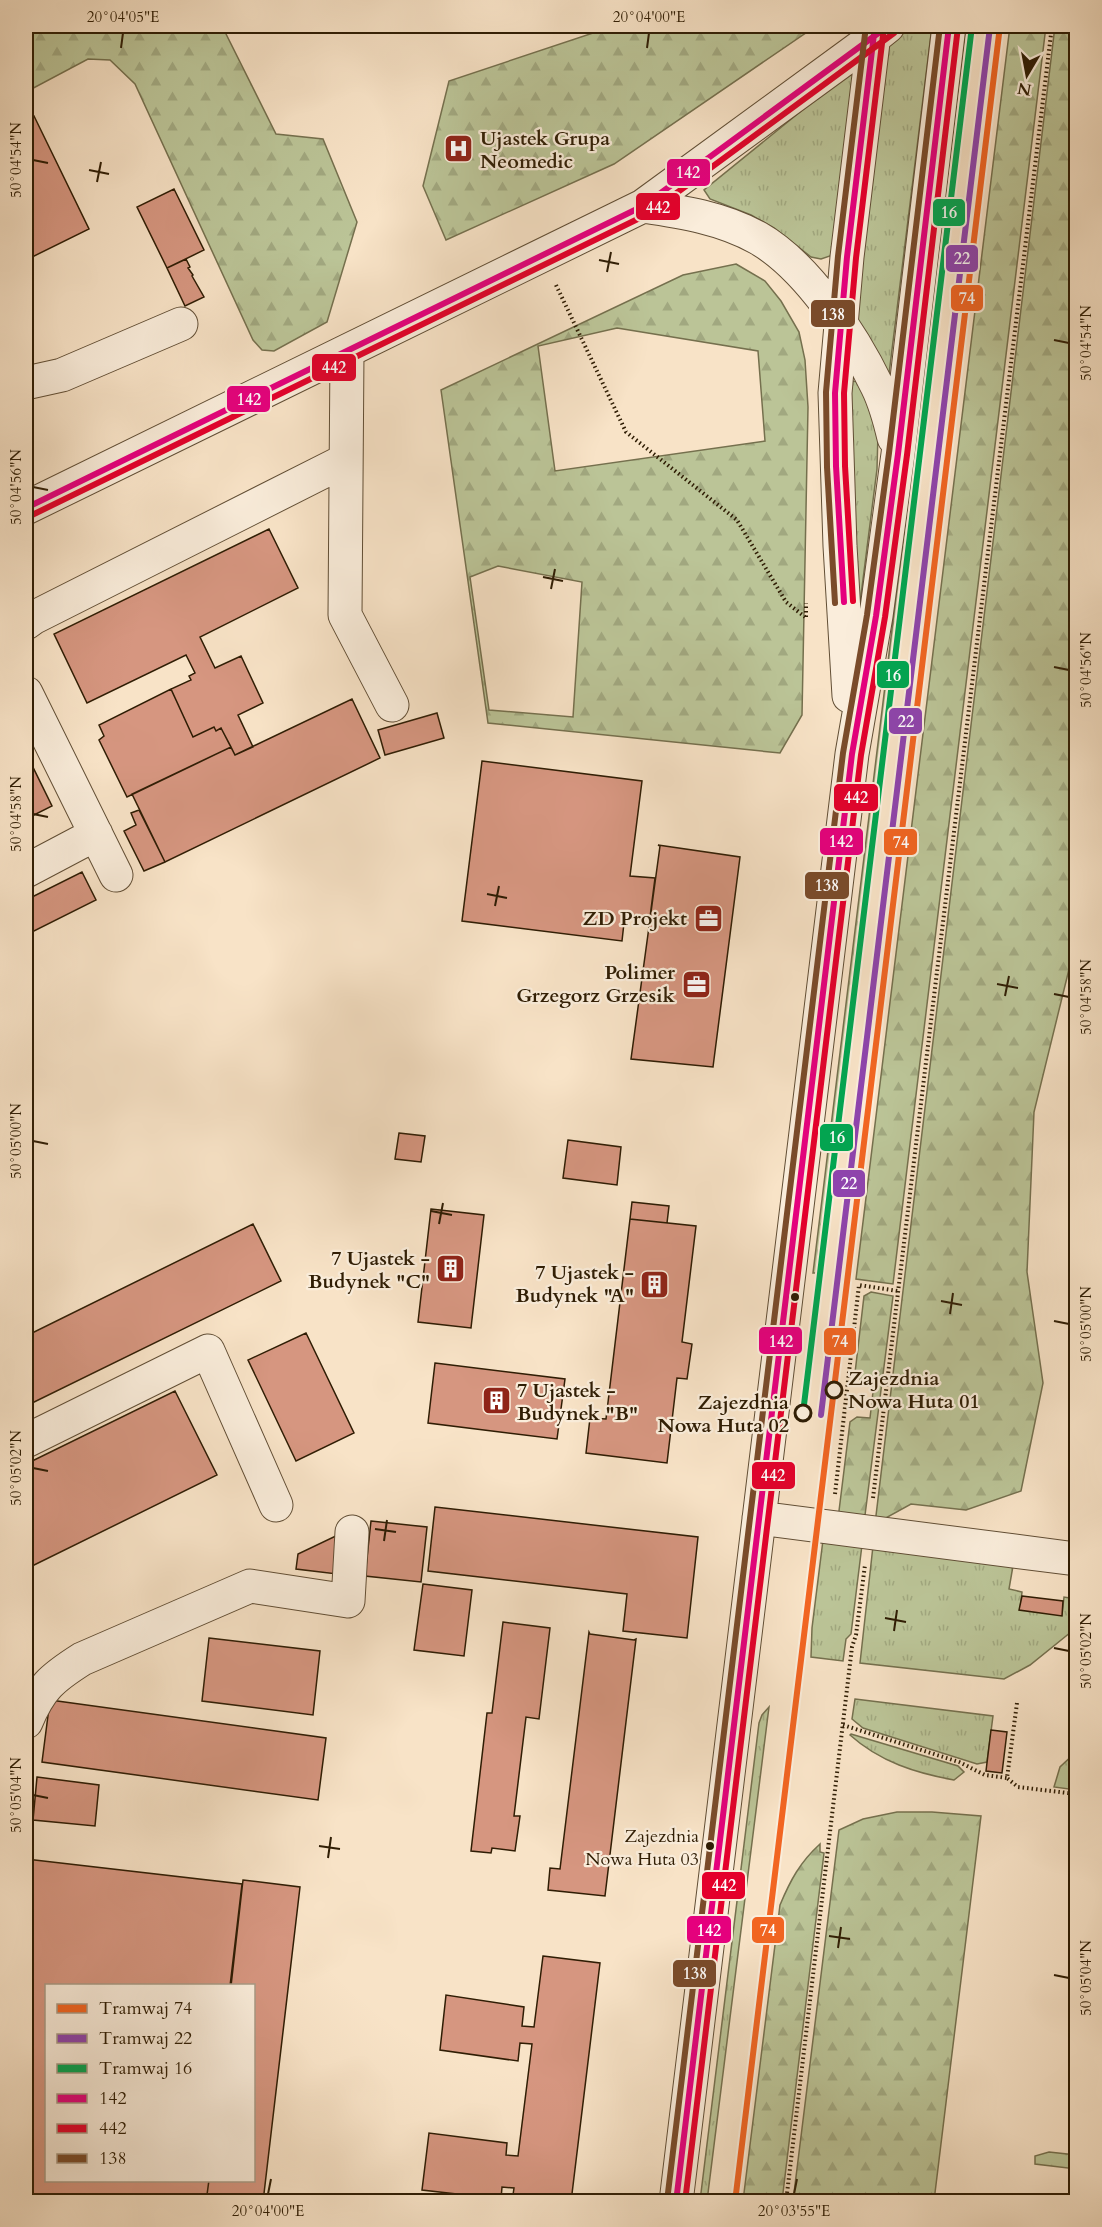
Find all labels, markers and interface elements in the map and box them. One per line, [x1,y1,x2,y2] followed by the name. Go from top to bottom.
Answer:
[87,7,159,27] text: 20°04'05"E
[613,7,685,27] text: 20°04'00"E
[997,45,1057,105] north arrow
[1016,77,1033,101] text: N
[6,122,26,198] text: 50°04'54"N
[480,125,610,175] place label: Ujastek Grupa Neomedic
[443,133,475,165] hospital icon: Ujastek Grupa Neomedic
[666,158,711,187] line badge: 142
[676,162,700,184] text: 142
[635,192,681,221] line badge: 442
[646,197,670,219] text: 442
[932,198,966,227] line badge: 16
[941,202,957,224] text: 16
[945,244,979,273] line badge: 22
[954,248,970,270] text: 22
[950,284,984,312] line badge: 74
[959,288,975,310] text: 74
[810,299,856,328] line badge: 138
[821,304,845,326] text: 138
[1076,305,1096,381] text: 50°04'54"N
[311,353,357,382] line badge: 442
[322,357,346,379] text: 442
[226,385,271,413] line badge: 142
[237,389,261,411] text: 142
[6,449,26,525] text: 50°04'56"N
[1076,632,1096,708] text: 50°04'56"N
[876,660,910,689] line badge: 16
[885,665,901,687] text: 16
[888,707,923,735] line badge: 22
[898,711,914,733] text: 22
[6,776,26,852] text: 50°04'58"N
[833,783,879,812] line badge: 442
[844,787,868,809] text: 442
[819,827,864,856] line badge: 142
[883,828,918,856] line badge: 74
[829,831,853,853] text: 142
[893,832,909,854] text: 74
[804,871,850,900] line badge: 138
[815,875,839,897] text: 138
[692,902,724,934] office icon: ZD Projekt
[583,905,687,932] place label: ZD Projekt
[516,959,676,1009] place label: Polimer Grzegorz Grzesik
[1076,959,1096,1035] text: 50°04'58"N
[680,968,712,1000] office icon: Polimer Grzegorz Grzesik
[6,1103,26,1179] text: 50°05'00"N
[819,1123,854,1152] line badge: 16
[829,1127,845,1149] text: 16
[832,1169,866,1198] line badge: 22
[841,1173,857,1195] text: 22
[308,1245,430,1295] place label: 7 Ujastek - Budynek "C"
[435,1253,467,1285] building icon: 7 Ujastek - Budynek "C"
[515,1259,634,1309] place label: 7 Ujastek - Budynek "A"
[639,1268,671,1300] building icon: 7 Ujastek - Budynek "A"
[1076,1286,1096,1362] text: 50°05'00"N
[789,1291,801,1303] unlabelled marker
[758,1326,803,1355] line badge: 142
[823,1327,857,1356] line badge: 74
[769,1331,793,1353] text: 142
[832,1331,848,1353] text: 74
[848,1365,980,1415] place label: Zajezdnia Nowa Huta 01
[517,1377,638,1427] place label: 7 Ujastek - Budynek "B"
[825,1381,843,1399] marker: Zajezdnia Nowa Huta 01
[480,1385,512,1417] building icon: 7 Ujastek - Budynek "B"
[657,1389,789,1439] place label: Zajezdnia Nowa Huta 02
[794,1404,812,1422] marker: Zajezdnia Nowa Huta 02
[6,1430,26,1506] text: 50°05'02"N
[751,1461,796,1490] line badge: 442
[761,1465,785,1487] text: 442
[1076,1613,1096,1689] text: 50°05'02"N
[6,1757,26,1833] text: 50°05'04"N
[585,1824,699,1872] place label: Zajezdnia Nowa Huta 03
[704,1840,716,1852] marker: Zajezdnia Nowa Huta 03
[701,1871,746,1900] line badge: 442
[712,1875,736,1897] text: 442
[686,1915,732,1944] line badge: 142
[751,1916,785,1944] line badge: 74
[697,1920,721,1942] text: 142
[760,1920,776,1942] text: 74
[1076,1940,1096,2016] text: 50°05'04"N
[672,1959,717,1988] line badge: 138
[683,1963,707,1985] text: 138
[45,1984,255,2182] legend
[99,1996,192,2021] text: Tramwaj 74
[99,2026,192,2051] text: Tramwaj 22
[99,2056,192,2081] text: Tramwaj 16
[99,2086,127,2111] text: 142
[99,2116,127,2141] text: 442
[99,2146,127,2171] text: 138
[232,2201,304,2221] text: 20°04'00"E
[758,2201,830,2221] text: 20°03'55"E

